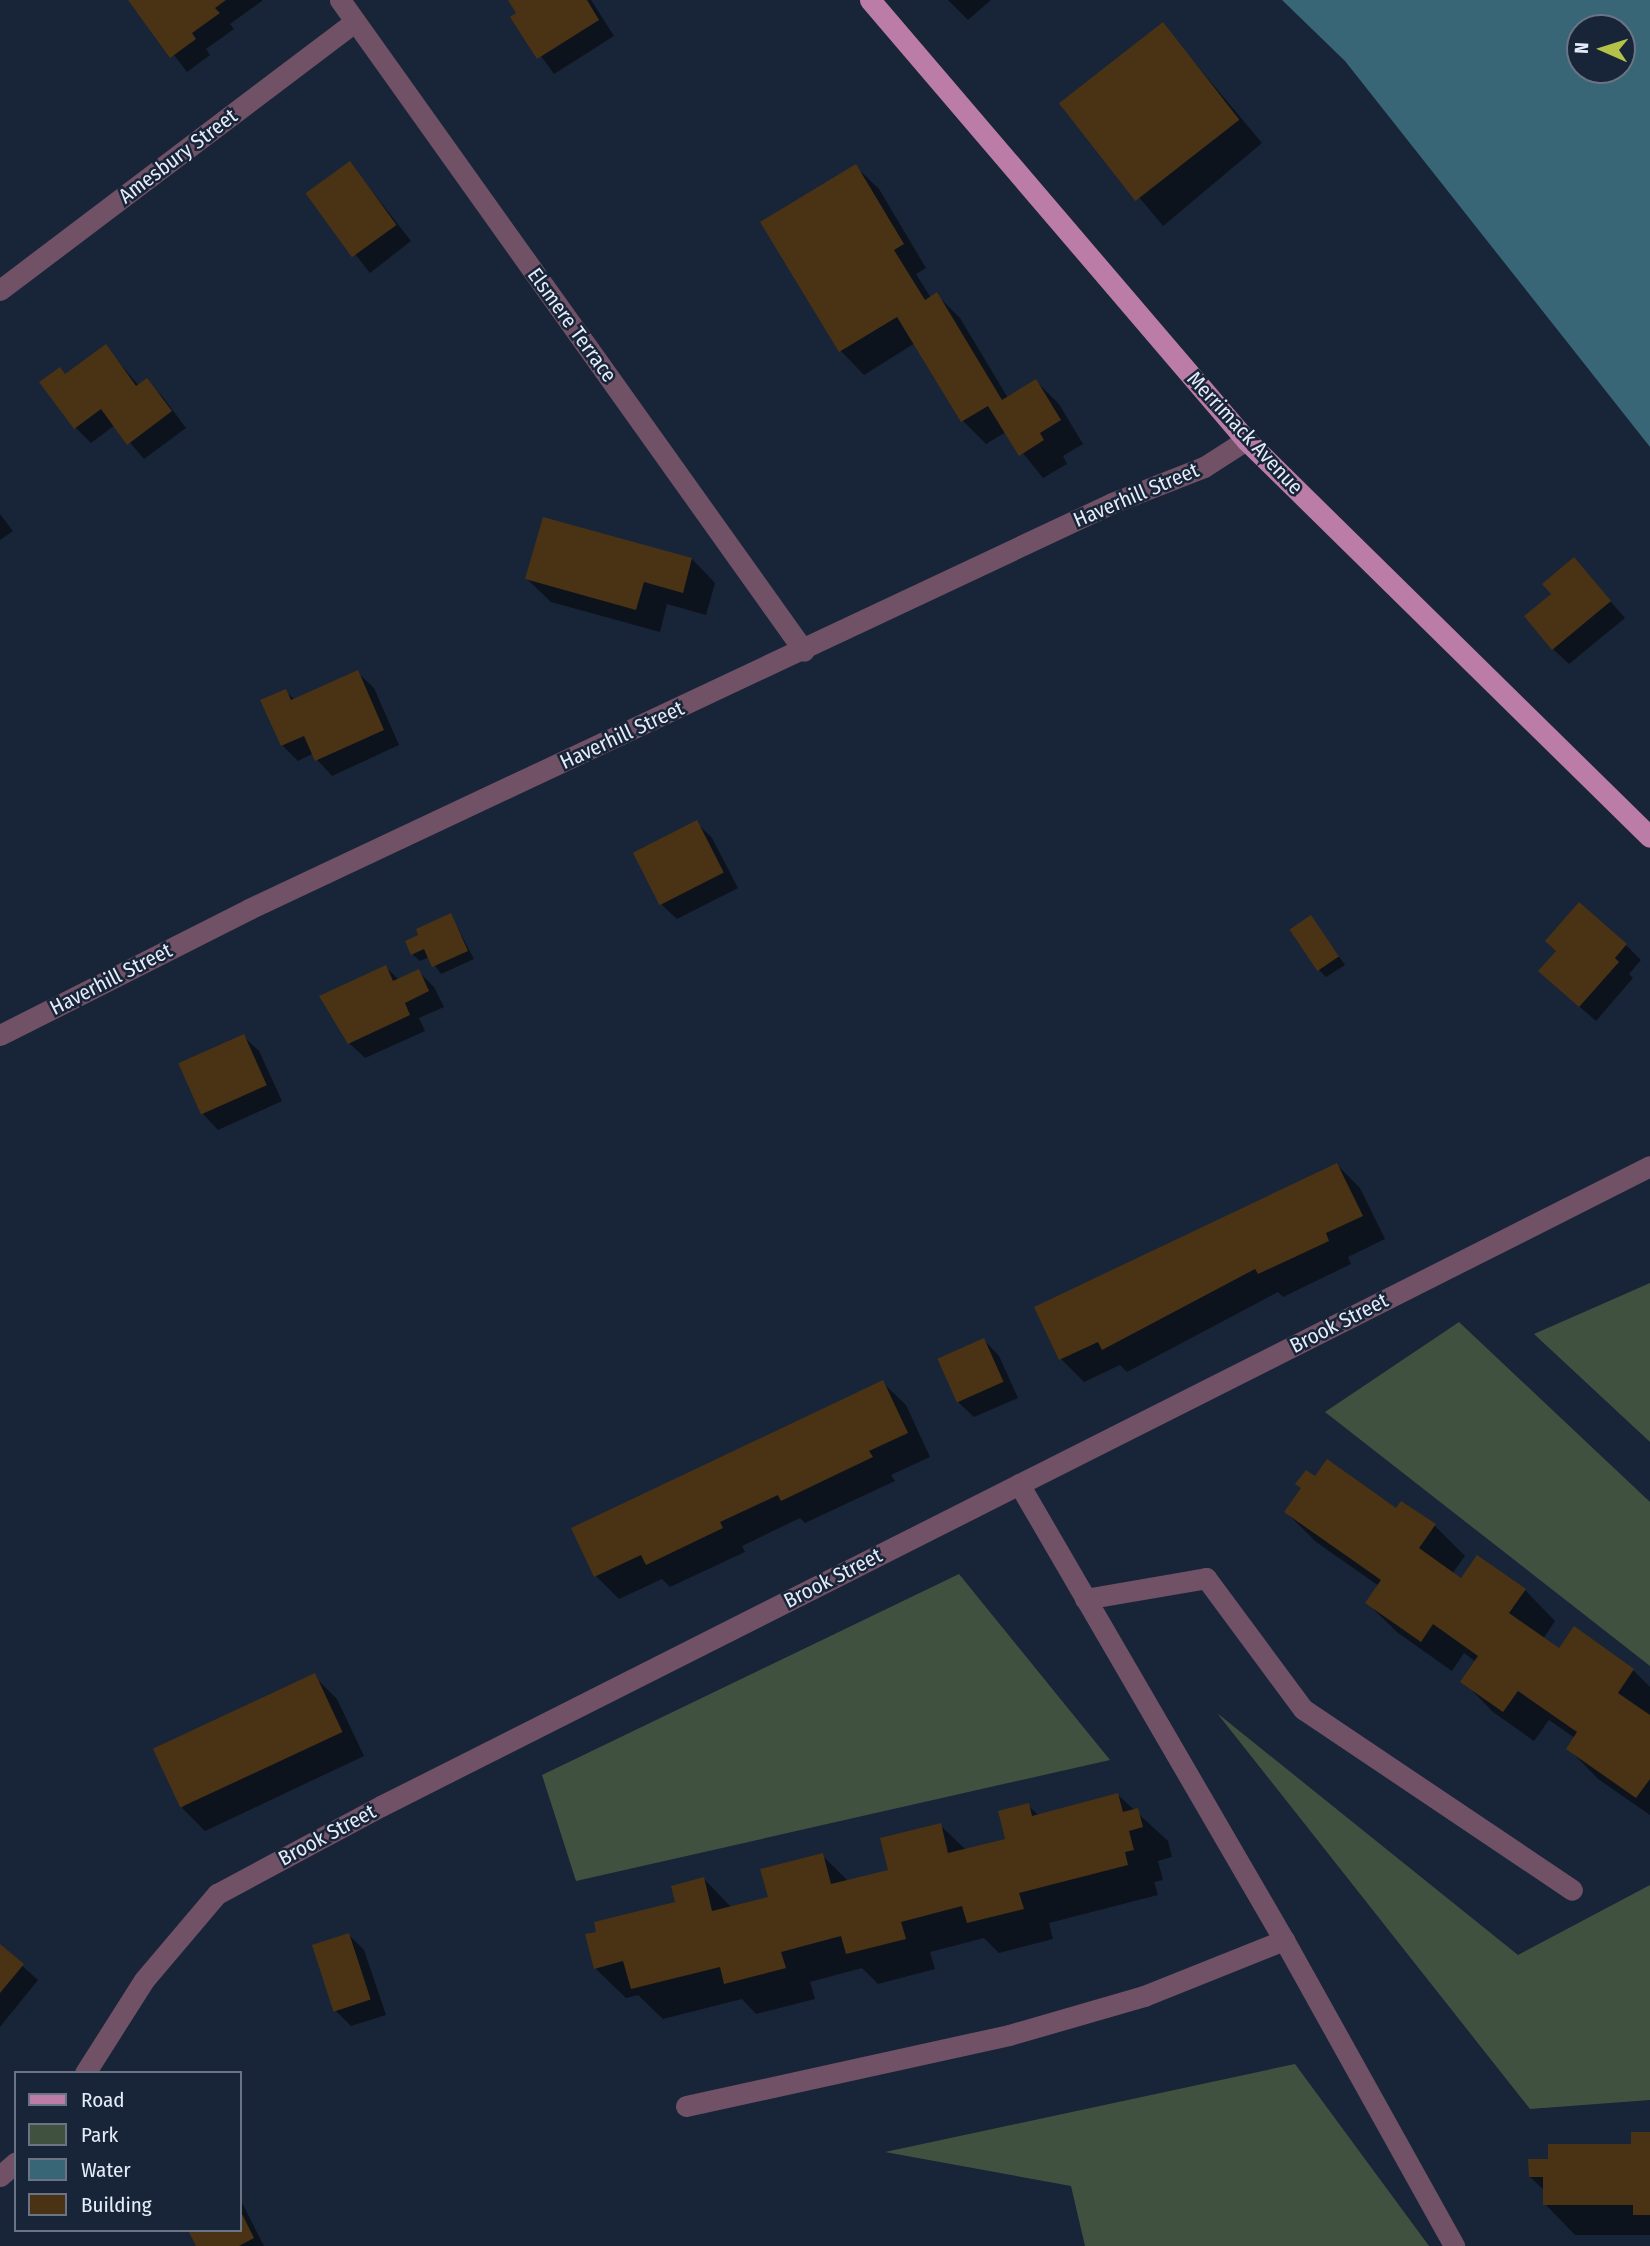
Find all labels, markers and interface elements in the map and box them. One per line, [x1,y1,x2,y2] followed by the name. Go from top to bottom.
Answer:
[1566,14,1636,84] north arrow
[1570,42,1593,54] text: N
[114,103,242,209] street label: Amesbury Street
[522,263,622,387] street label: Elsmere Terrace
[1182,366,1308,500] street label: Merrimack Avenue
[1070,457,1202,533] street label: Haverhill Street
[556,695,688,775] street label: Haverhill Street
[46,937,176,1021] street label: Haverhill Street
[1286,1288,1392,1358] street label: Brook Street
[780,1543,886,1613] street label: Brook Street
[274,1799,380,1871] street label: Brook Street
[14,2071,242,2232] legend
[81,2087,125,2113] text: Road
[81,2122,118,2148] text: Park
[81,2157,131,2183] text: Water
[81,2192,152,2218] text: Building

